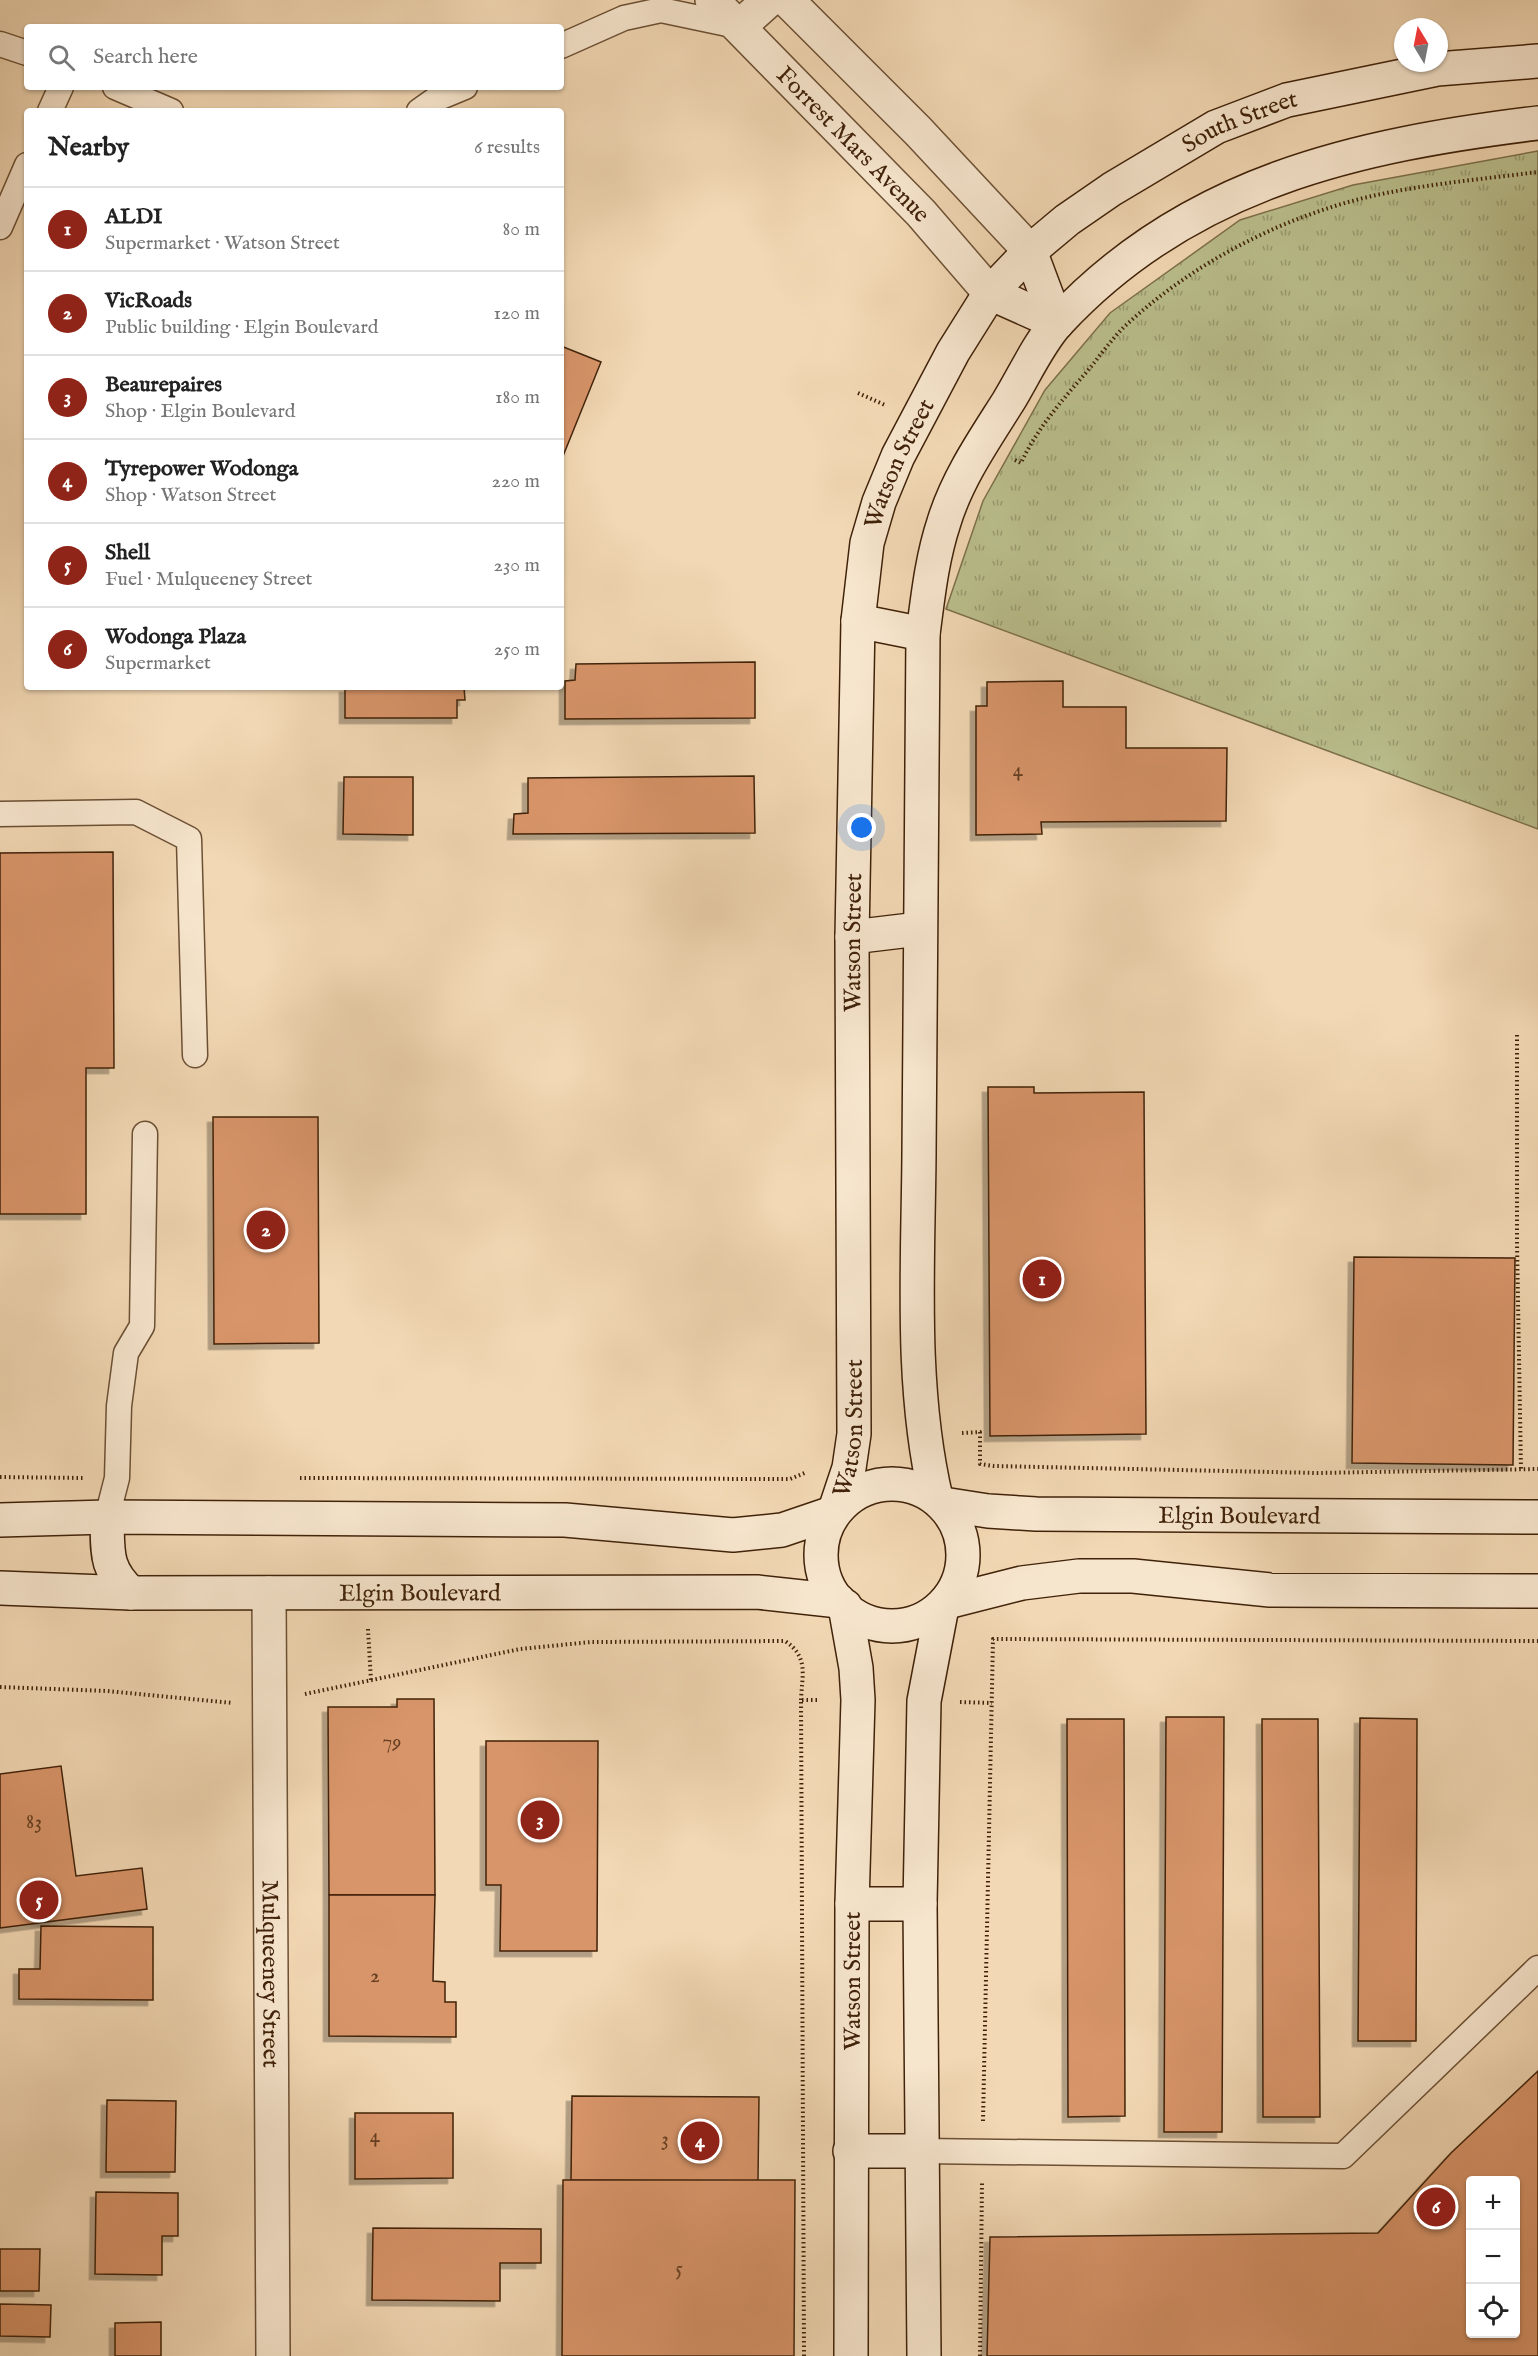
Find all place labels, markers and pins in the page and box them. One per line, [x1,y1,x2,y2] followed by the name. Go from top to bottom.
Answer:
[246,1208,286,1252] pin: 2
[1022,1256,1062,1302] pin: 1
[520,1798,560,1842] pin: 3
[20,1878,58,1922] pin: 5
[680,2118,720,2164] pin: 4
[1416,2184,1456,2230] pin: 6

